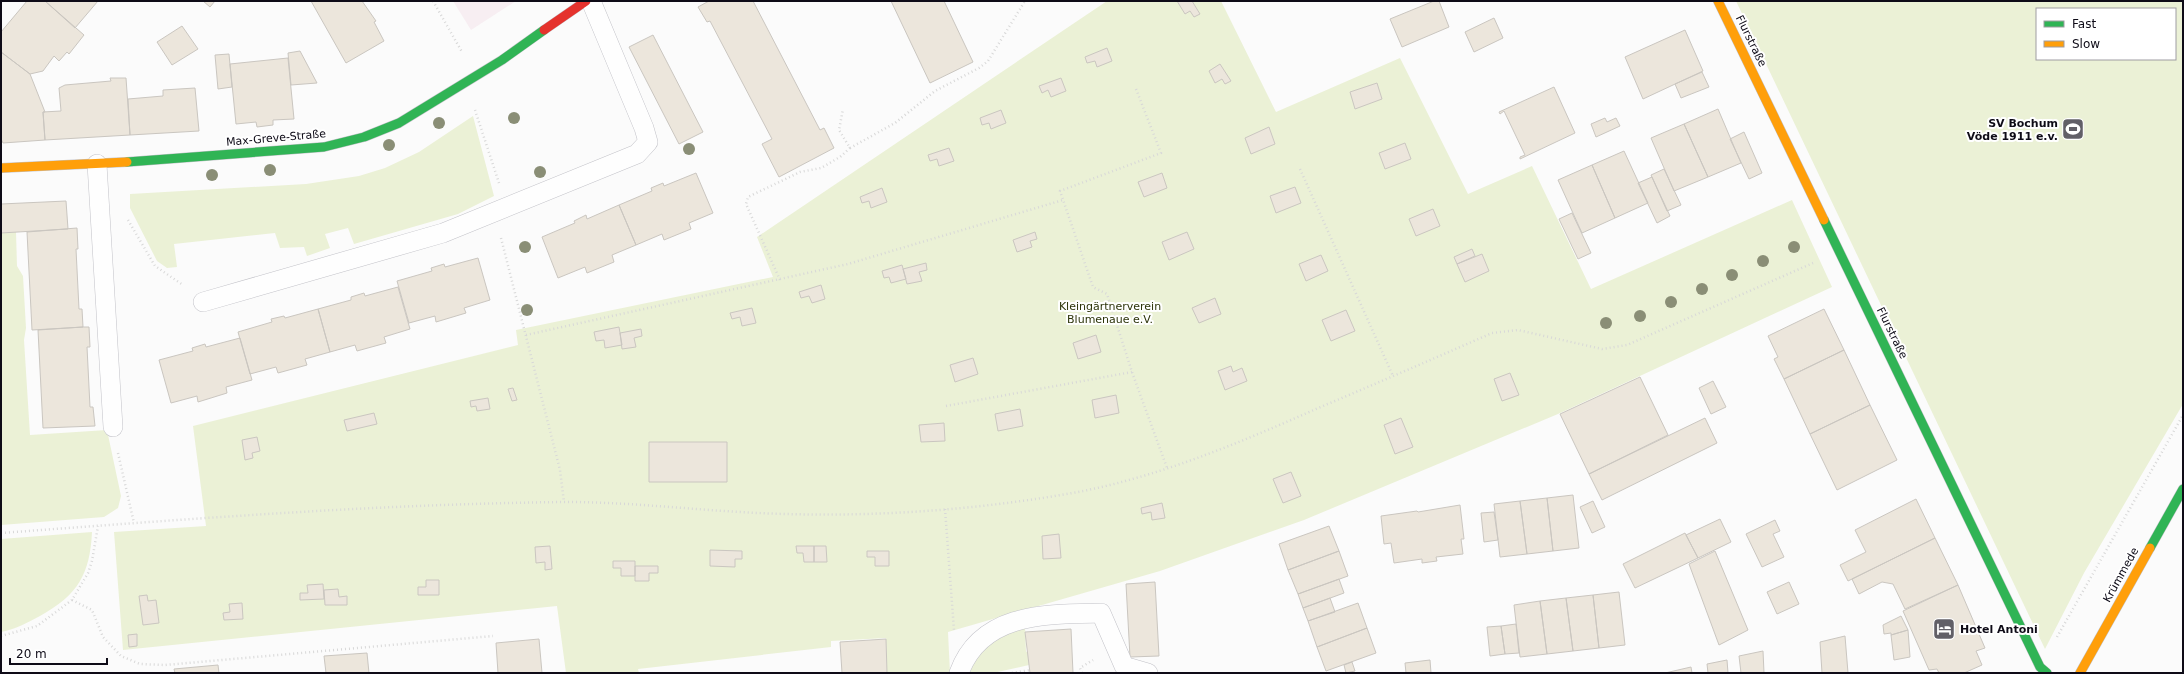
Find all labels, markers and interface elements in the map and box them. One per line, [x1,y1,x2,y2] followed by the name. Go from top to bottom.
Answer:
[2036,8,2176,60] legend
[1733,13,1769,69] street label: Flurstraße
[2072,17,2096,31] text: Fast
[2072,37,2100,51] text: Slow
[2060,116,2086,142] sports icon: SV Bochum Vöde 1911 e.v.
[1967,117,2058,143] place label: SV Bochum Vöde 1911 e.v.
[226,127,327,149] street label: Max-Greve-Straße
[1059,300,1161,326] park label: Kleingärtnerverein Blumenaue e.V.
[1874,305,1910,361] street label: Flurstraße
[2101,545,2142,605] street label: Krümmede
[1931,616,1957,642] hotel icon: Hotel Antoni
[1960,623,2038,636] place label: Hotel Antoni
[10,640,107,666] scale bar
[16,647,47,661] text: 20 m

